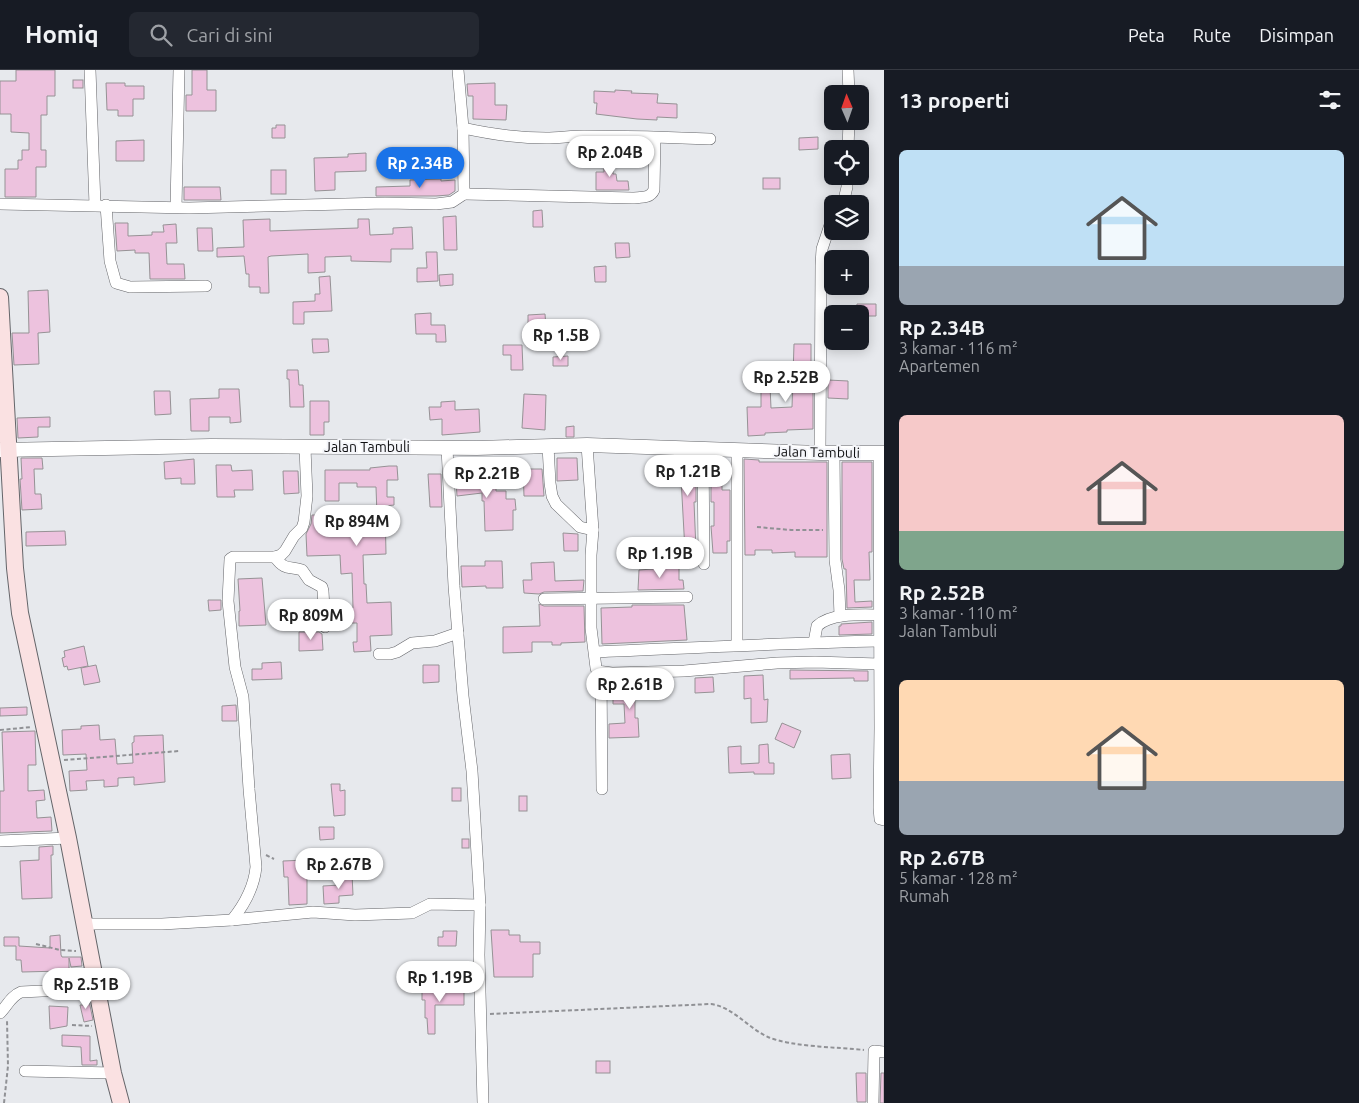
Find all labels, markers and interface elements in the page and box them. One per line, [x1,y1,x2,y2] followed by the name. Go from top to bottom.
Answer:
[129,12,479,57] search box
[25,21,99,48] text: Homiq
[147,21,175,49] icon: search
[187,24,273,46] text: Cari di sini
[1128,25,1165,45] text: Peta
[1193,25,1231,45] text: Rute
[1259,25,1334,45] text: Disimpan
[824,85,869,130] north arrow
[824,85,869,350] map controls
[1316,86,1344,114] icon: filters
[899,88,1010,112] text: 13 properti
[558,136,662,178] pin: Rp 2.04B
[824,140,869,185] button: locate
[577,143,643,161] text: Rp 2.04B
[368,146,472,189] pin: Rp 2.34B
[387,154,453,172] text: Rp 2.34B
[1077,183,1167,273] icon: home
[824,195,869,240] button: layers
[824,250,869,295] button: +
[824,305,869,350] button: −
[899,315,985,339] text: Rp 2.34B
[515,318,607,361] pin: Rp 1.5B
[533,326,589,344] text: Rp 1.5B
[899,339,1018,357] text: 3 kamar · 116 m²
[899,357,980,375] text: Apartemen
[734,360,838,403] pin: Rp 2.52B
[753,368,819,386] text: Rp 2.52B
[324,439,410,455] street label: Jalan Tambuli
[774,443,860,461] street label: Jalan Tambuli
[1077,448,1167,538] icon: home
[636,454,740,497] pin: Rp 1.21B
[435,456,539,499] pin: Rp 2.21B
[655,462,721,480] text: Rp 1.21B
[454,464,520,482] text: Rp 2.21B
[311,504,403,547] pin: Rp 894M
[324,512,390,530] text: Rp 894M
[608,536,712,579] pin: Rp 1.19B
[627,544,693,562] text: Rp 1.19B
[899,580,985,604] text: Rp 2.52B
[265,598,357,641] pin: Rp 809M
[899,604,1018,622] text: 3 kamar · 110 m²
[278,606,344,624] text: Rp 809M
[899,622,997,640] text: Jalan Tambuli
[578,668,682,710] pin: Rp 2.61B
[597,675,663,693] text: Rp 2.61B
[1077,713,1167,803] icon: home
[899,845,985,869] text: Rp 2.67B
[287,848,391,890] pin: Rp 2.67B
[306,855,372,873] text: Rp 2.67B
[899,869,1018,887] text: 5 kamar · 128 m²
[899,887,949,905] text: Rumah
[388,960,492,1003] pin: Rp 1.19B
[34,968,138,1010] pin: Rp 2.51B
[407,968,473,986] text: Rp 1.19B
[53,975,119,993] text: Rp 2.51B

